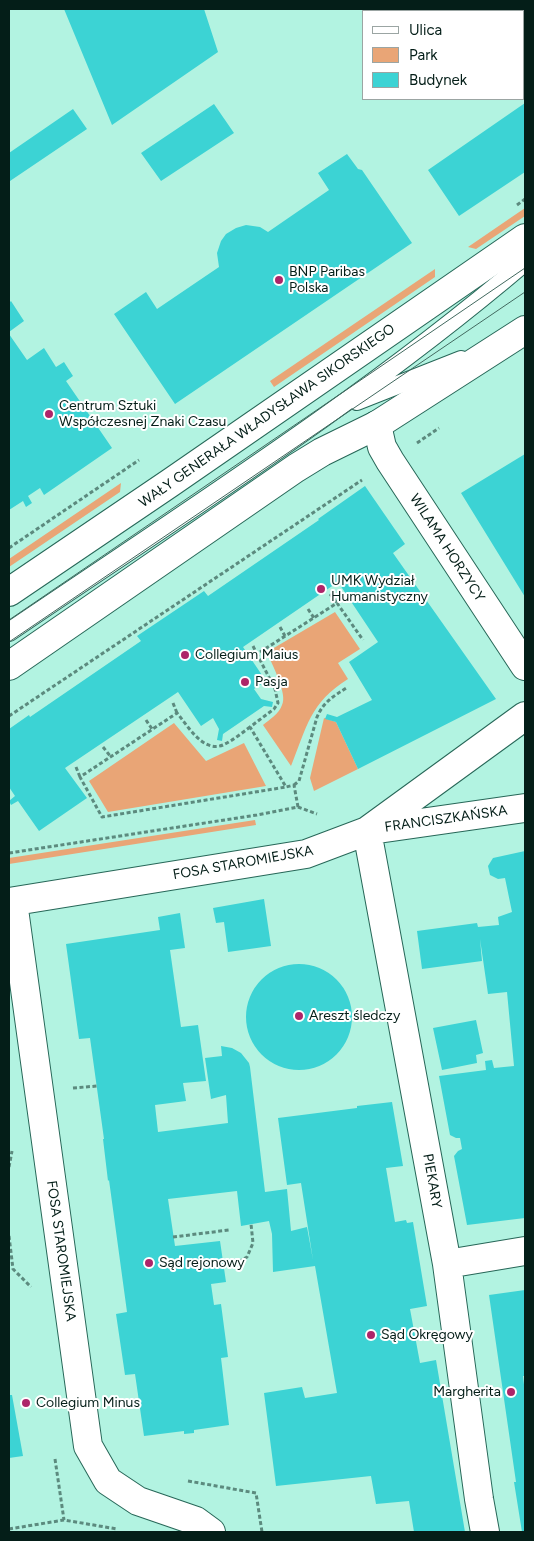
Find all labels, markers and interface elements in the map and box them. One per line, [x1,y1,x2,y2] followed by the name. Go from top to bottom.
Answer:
[362,10,524,100] legend
[409,21,442,39] text: Ulica
[409,46,438,64] text: Park
[409,71,467,89] text: Budynek
[289,264,365,296] place label: BNP Paribas Polska
[273,274,285,286] marker: BNP Paribas Polska
[136,321,398,511] street label: WAŁY GENERAŁA WŁADYSŁAWA SIKORSKIEGO
[59,398,226,431] place label: Centrum Sztuki Współczesnej Znaki Czasu
[43,408,55,420] marker: Centrum Sztuki Współczesnej Znaki Czasu
[406,491,488,605] street label: WILAMA HORZYCY
[331,573,428,606] place label: UMK Wydział Humanistyczny
[315,583,327,595] marker: UMK Wydział Humanistyczny
[195,647,298,663] place label: Collegium Maius
[179,649,191,661] marker: Collegium Maius
[255,674,288,690] place label: Pasja
[239,676,251,688] marker: Pasja
[384,802,508,836] street label: FRANCISZKAŃSKA
[172,842,314,884] street label: FOSA STAROMIEJSKA
[309,1008,400,1024] place label: Areszt śledczy
[293,1010,305,1022] marker: Areszt śledczy
[419,1152,445,1210] street label: PIEKARY
[43,1179,79,1323] street label: FOSA STAROMIEJSKA
[159,1255,245,1271] place label: Sąd rejonowy
[143,1257,155,1269] marker: Sąd rejonowy
[381,1327,473,1343] place label: Sąd Okręgowy
[365,1329,377,1341] marker: Sąd Okręgowy
[433,1384,501,1400] place label: Margherita
[505,1386,517,1398] marker: Margherita
[36,1395,140,1411] place label: Collegium Minus
[20,1397,32,1409] marker: Collegium Minus

